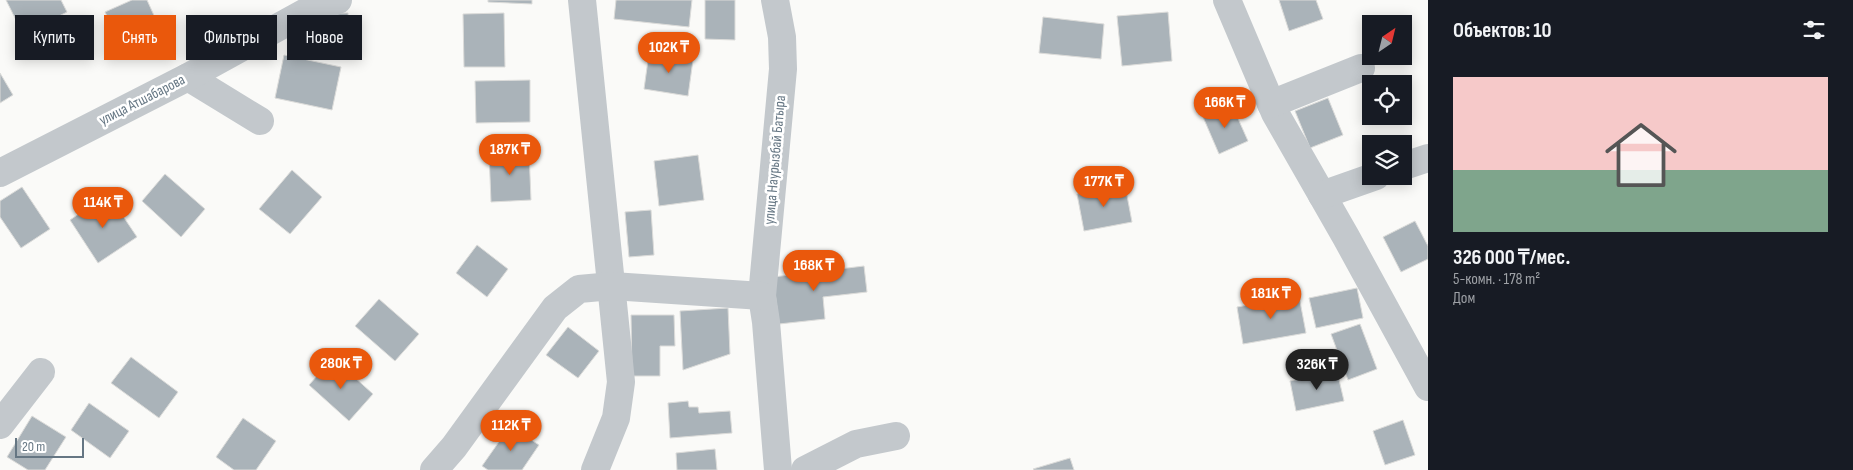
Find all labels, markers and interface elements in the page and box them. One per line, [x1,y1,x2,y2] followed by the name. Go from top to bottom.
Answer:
[15,15,94,60] chip: Купить
[104,15,176,60] chip: Снять
[186,15,277,60] chip: Фильтры
[287,15,362,60] chip: Новое
[1362,15,1412,65] north arrow
[1362,15,1412,185] map controls
[1800,16,1828,44] icon: filters
[1453,18,1552,43] text: Объектов: 10
[628,32,710,74] pin: 102K ₸
[649,38,689,57] text: 102K ₸
[96,70,188,130] street label: улица Атшабарова
[1362,75,1412,125] button: locate
[1184,86,1266,129] pin: 166K ₸
[1205,93,1245,112] text: 166K ₸
[760,94,790,225] street label: улица Наурызбай Батыра
[1596,110,1686,200] icon: home
[469,134,551,176] pin: 187K ₸
[1362,135,1412,185] button: layers
[490,140,530,159] text: 187K ₸
[1063,166,1145,208] pin: 177K ₸
[1084,172,1124,191] text: 177K ₸
[62,186,144,229] pin: 114K ₸
[83,193,123,212] text: 114K ₸
[1453,245,1570,270] text: 326 000 ₸/мес.
[773,250,855,292] pin: 168K ₸
[794,256,834,275] text: 168K ₸
[1453,270,1540,289] text: 5-комн. · 178 m²
[1230,278,1312,320] pin: 181K ₸
[1251,284,1291,303] text: 181K ₸
[1453,289,1475,308] text: Дом
[300,348,382,390] pin: 280K ₸
[1276,348,1358,391] pin: 326K ₸
[320,354,362,373] text: 280K ₸
[1297,355,1337,374] text: 326K ₸
[470,410,552,452] pin: 112K ₸
[492,416,530,435] text: 112K ₸
[15,435,84,458] scale bar
[22,438,45,455] text: 20 m

